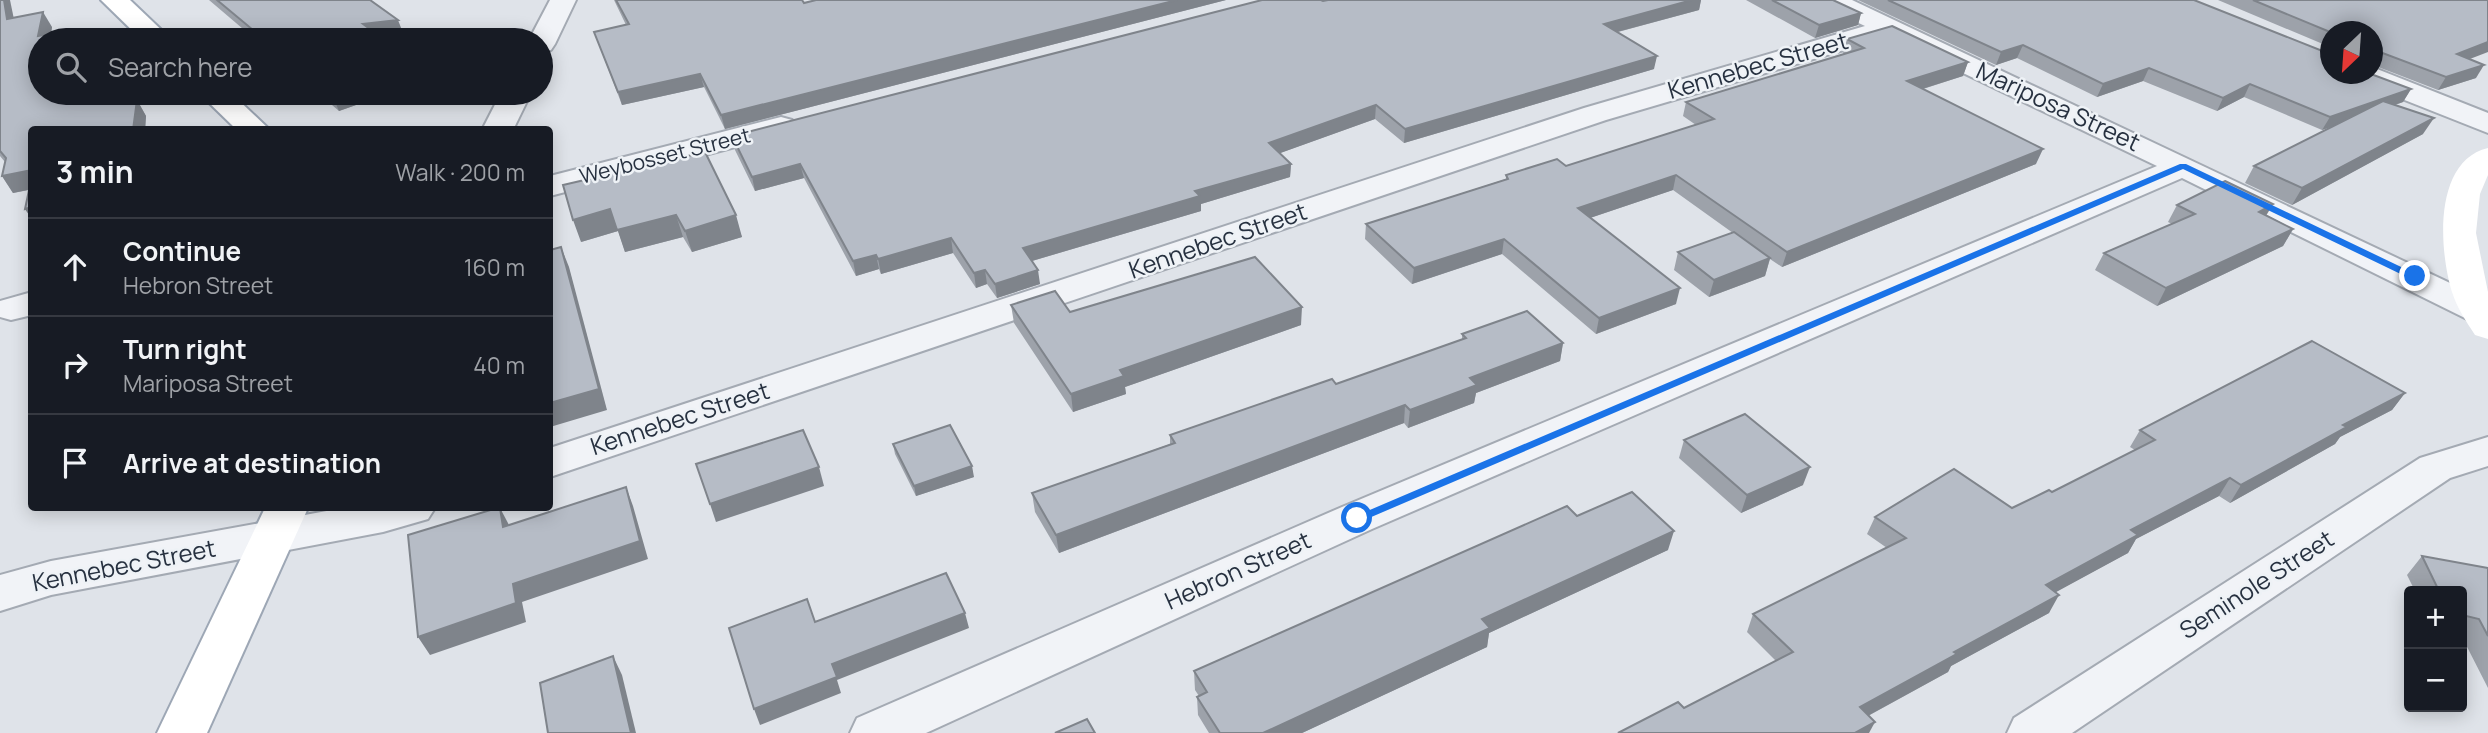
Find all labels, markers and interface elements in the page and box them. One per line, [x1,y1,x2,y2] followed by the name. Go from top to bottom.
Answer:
[2320,21,2383,84] north arrow
[1664,23,1852,106] street label: Kennebec Street
[28,28,553,105] search box
[52,48,90,86] icon: search
[108,49,253,85] text: Search here
[1971,53,2146,158] street label: Mariposa Street
[577,120,753,190] street label: Weybosset Street
[56,151,134,192] text: 3 min
[395,156,525,188] text: Walk · 200 m
[1124,194,1311,285] street label: Kennebec Street
[123,233,241,269] text: Continue
[56,248,94,286] icon: ahead
[464,251,525,283] text: 160 m
[2399,260,2430,291] route end
[123,269,273,301] text: Hebron Street
[123,331,247,367] text: Turn right
[56,346,94,384] icon: right
[473,349,525,381] text: 40 m
[123,367,293,399] text: Mariposa Street
[586,373,773,462] street label: Kennebec Street
[56,444,94,482] icon: arrive
[123,445,381,481] text: Arrive at destination
[1341,502,1372,533] route start
[2173,522,2340,646] street label: Seminole Street
[1159,523,1316,617] street label: Hebron Street
[29,531,218,598] street label: Kennebec Street
[2404,586,2467,712] map controls
[2404,586,2467,649] button: +
[2404,649,2467,712] button: −

